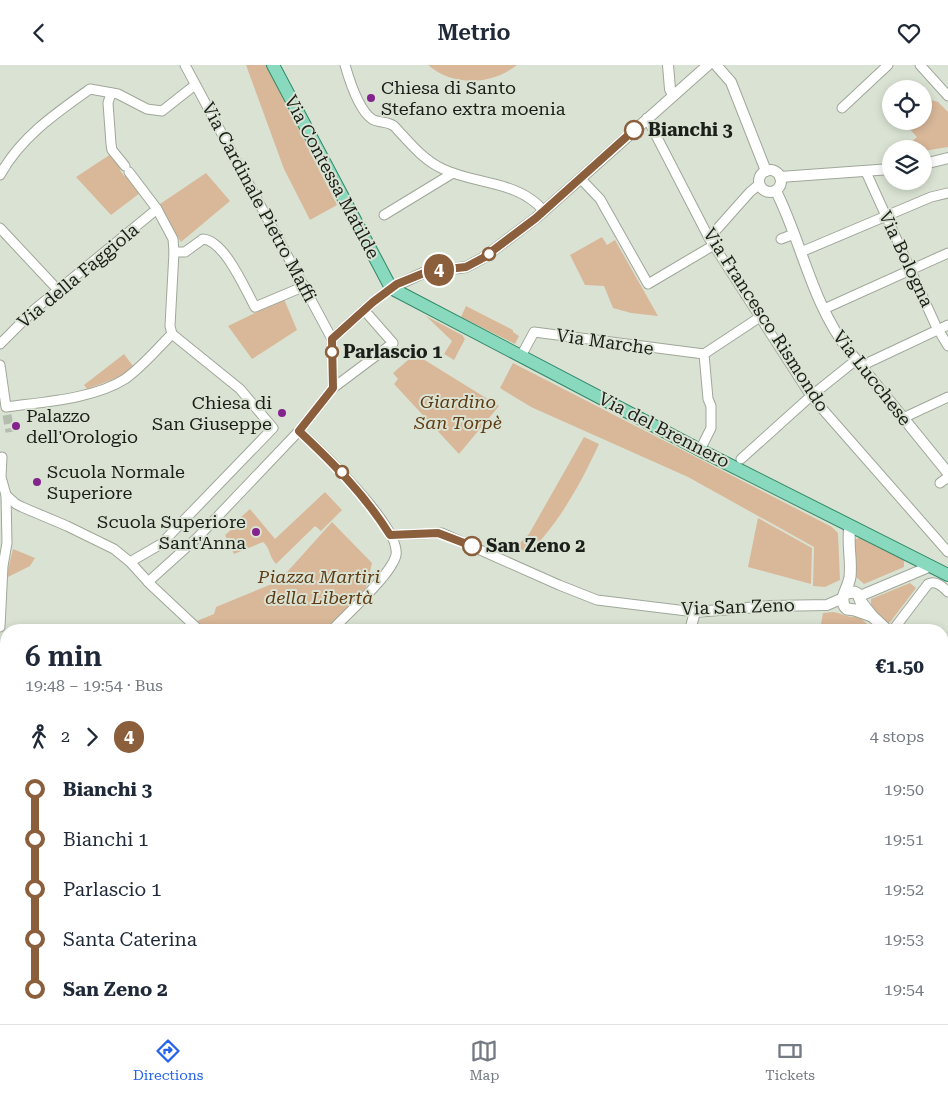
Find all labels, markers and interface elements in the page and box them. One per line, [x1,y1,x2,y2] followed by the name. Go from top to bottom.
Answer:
[25,19,53,47] icon: back
[895,19,923,47] icon: heart
[437,20,511,45] text: Metrio
[381,77,566,119] place label: Chiesa di Santo Stefano extra moenia
[882,80,932,190] map controls
[882,80,932,130] button: locate
[280,92,384,262] street label: Via Contessa Matilde
[365,92,377,104] marker: Chiesa di Santo Stefano extra moenia
[198,99,321,305] street label: Via Cardinale Pietro Maffi
[648,119,733,140] place label: Bianchi 3
[624,120,644,140] marker: Bianchi 3
[882,140,932,190] button: layers
[875,207,938,311] street label: Via Bologna
[13,219,143,332] street label: Via della Faggiola
[699,224,834,415] street label: Via Francesco Rismondo
[482,247,496,261] unlabelled marker
[423,254,455,286] line badge: 4
[434,259,444,280] text: 4
[555,324,655,359] street label: Via Marche
[829,326,916,430] street label: Via Lucchese
[343,341,442,362] place label: Parlascio 1
[325,345,339,359] marker: Parlascio 1
[595,387,733,472] street label: Via del Brennero
[413,391,502,433] park label: Giardino San Torpè
[152,392,272,434] place label: Chiesa di San Giuseppe
[26,405,138,447] place label: Palazzo dell'Orologio
[276,407,288,419] marker: Chiesa di San Giuseppe
[10,420,22,432] marker: Palazzo dell'Orologio
[47,461,185,503] place label: Scuola Normale Superiore
[335,465,349,479] unlabelled marker
[31,476,43,488] marker: Scuola Normale Superiore
[97,511,246,553] place label: Scuola Superiore Sant'Anna
[250,526,262,538] marker: Scuola Superiore Sant'Anna
[486,535,585,556] place label: San Zeno 2
[462,536,482,556] marker: San Zeno 2
[257,566,381,608] park label: Piazza Martiri della Libertà
[681,594,795,619] street label: Via San Zeno
[25,640,102,673] text: 6 min
[875,655,924,678] text: €1.50
[25,676,163,695] text: 19:48 – 19:54 · Bus
[25,723,53,751] icon: walk
[78,723,106,751] icon: forward
[124,726,134,747] text: 4
[61,727,70,746] text: 2
[870,727,924,746] text: 4 stops
[63,778,152,801] text: Bianchi 3
[884,780,924,799] text: 19:50
[63,828,149,851] text: Bianchi 1
[884,830,924,849] text: 19:51
[63,878,162,901] text: Parlascio 1
[884,880,924,899] text: 19:52
[63,928,197,951] text: Santa Caterina
[884,930,924,949] text: 19:53
[63,978,168,1001] text: San Zeno 2
[884,980,924,999] text: 19:54
[133,1037,203,1083] tab: Directions
[469,1037,499,1083] tab: Map
[765,1037,815,1083] tab: Tickets

